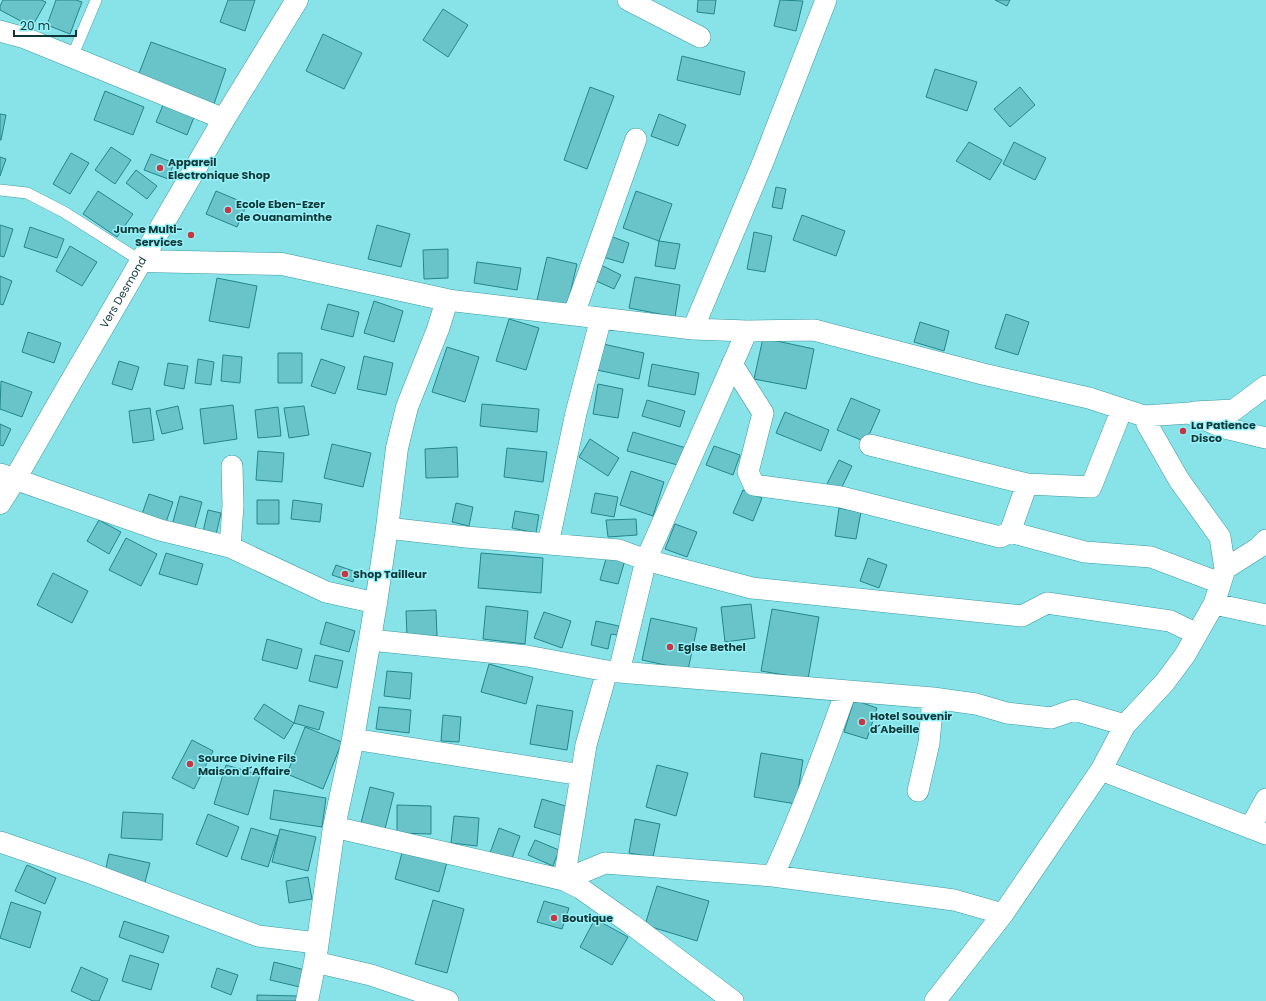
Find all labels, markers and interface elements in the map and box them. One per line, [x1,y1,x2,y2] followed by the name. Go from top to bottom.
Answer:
[14,12,76,38] scale bar
[20,17,50,34] text: 20 m
[168,154,271,183] place label: Appareil Electronique Shop
[155,163,165,173] marker: Appareil Electronique Shop
[236,196,332,225] place label: Ecole Eben-Ezer de Ouanaminthe
[223,205,233,215] marker: Ecole Eben-Ezer de Ouanaminthe
[114,221,183,250] place label: Jume Multi- Services
[186,230,196,240] marker: Jume Multi- Services
[96,254,150,331] street label: Vers Desmond
[1191,417,1256,446] place label: La Patience Disco
[1178,426,1188,436] marker: La Patience Disco
[353,566,427,582] place label: Shop Tailleur
[340,569,350,579] marker: Shop Tailleur
[678,639,746,655] place label: Eglse Bethel
[665,642,675,652] marker: Eglse Bethel
[870,708,952,737] place label: Hotel Souvenir d´Abeille
[857,717,867,727] marker: Hotel Souvenir d´Abeille
[198,750,296,779] place label: Source Divine Fils Maison d´Affaire
[185,759,195,769] marker: Source Divine Fils Maison d´Affaire
[562,910,613,926] place label: Boutique
[549,913,559,923] marker: Boutique

